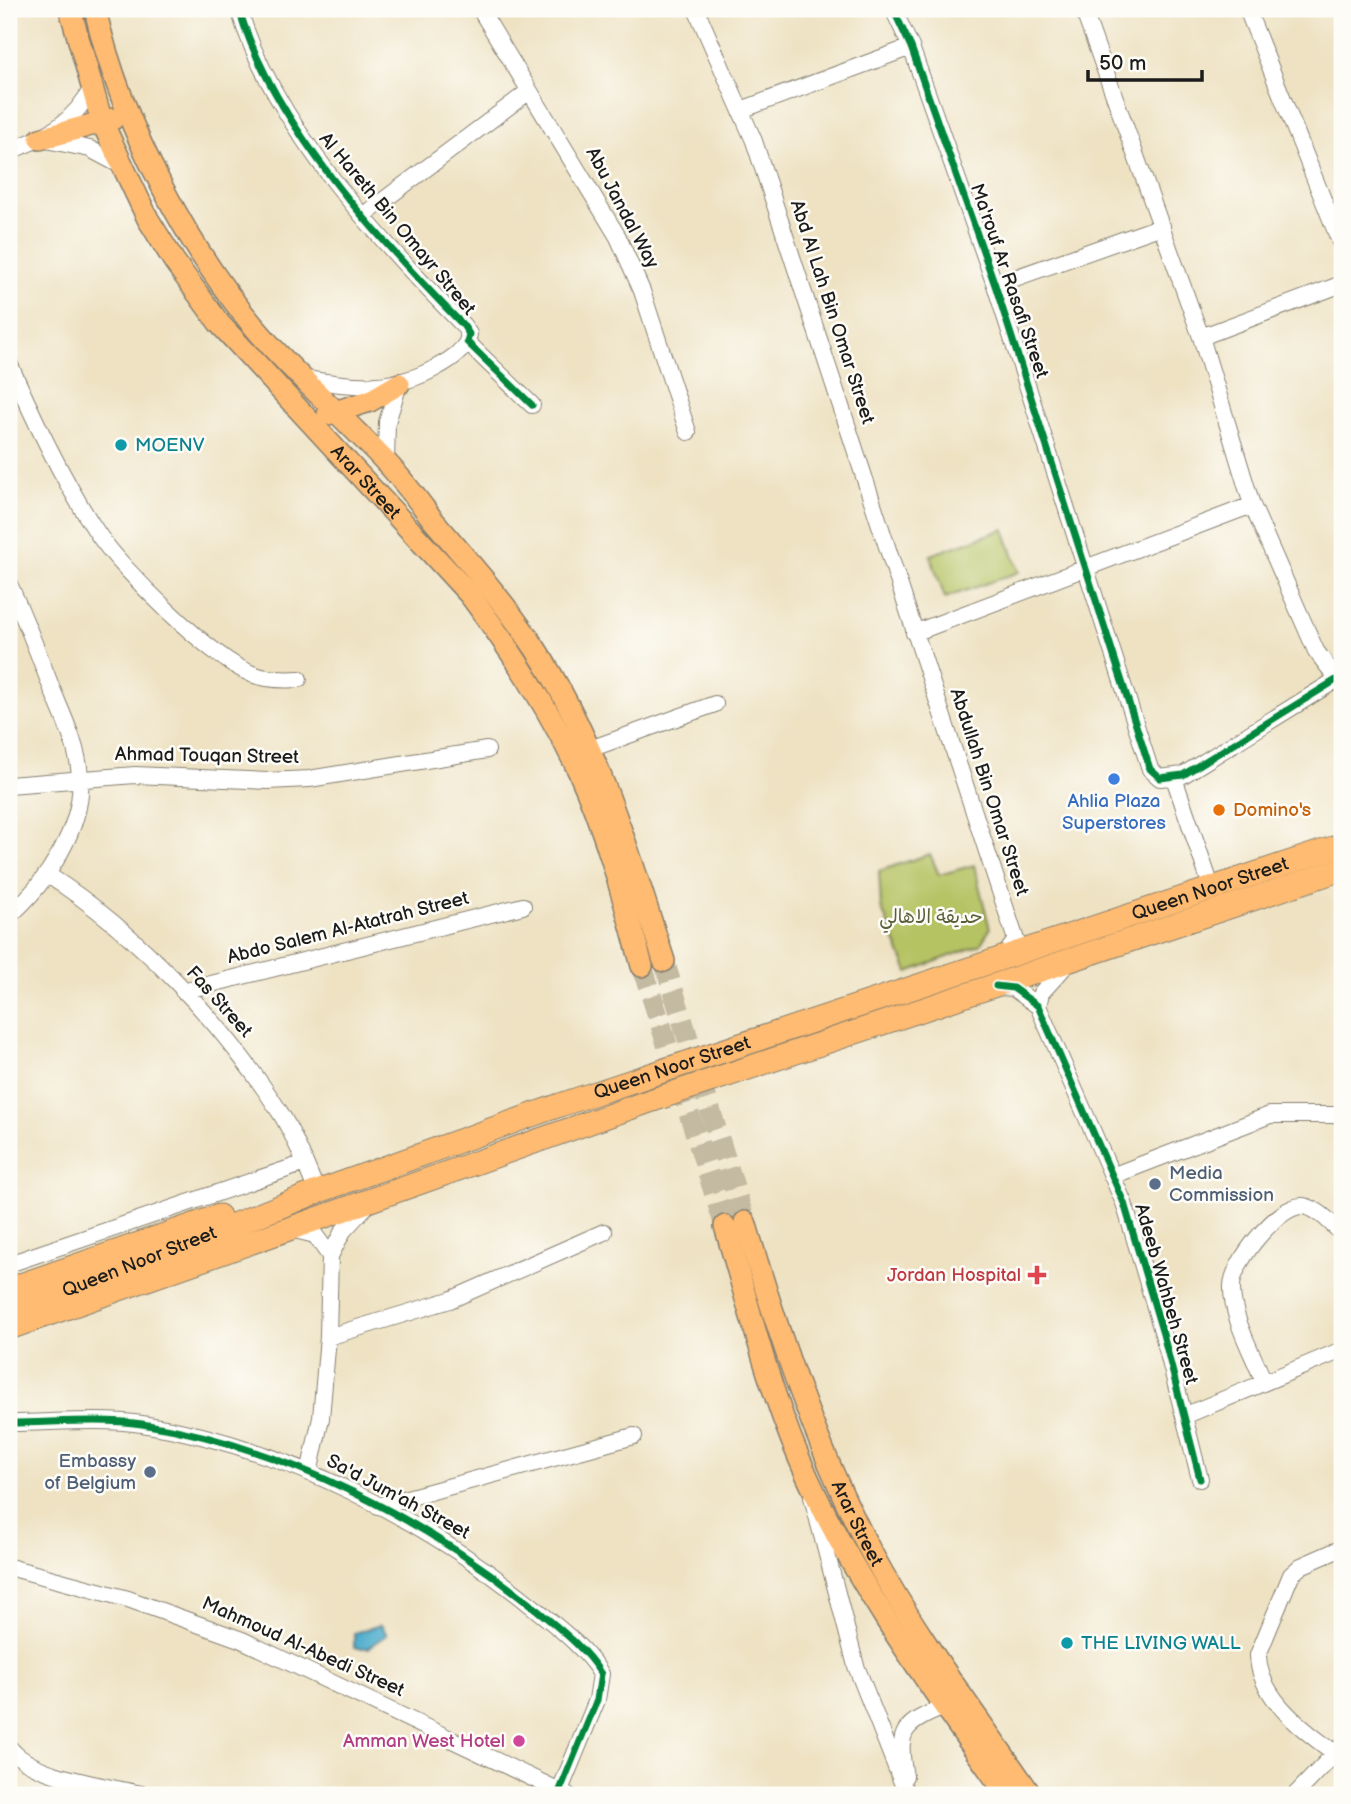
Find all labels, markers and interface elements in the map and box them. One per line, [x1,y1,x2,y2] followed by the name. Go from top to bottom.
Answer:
[1088,38,1202,82] scale bar
[1099,51,1146,76] text: 50 m
[314,128,480,320] street label: Al Hareth Bin Omayr Street
[580,144,664,273] street label: Abu Jandal Way
[965,181,1053,381] street label: Ma'rouf Ar Rasafi Street
[785,197,879,427] street label: Abd Al Lah Bin Omar Street
[135,434,205,457] place label: MOENV
[113,437,129,453] marker: MOENV
[326,440,406,524] street label: Arar Street
[945,685,1033,899] street label: Abdullah Bin Omar Street
[115,743,299,769] street label: Ahmad Touqan Street
[1106,771,1122,787] marker: Ahlia Plaza Superstores
[1062,790,1166,835] place label: Ahlia Plaza Superstores
[1233,799,1311,822] place label: Domino's
[1211,802,1227,818] marker: Domino's
[1129,852,1291,926] street label: Queen Noor Street
[225,887,471,969] street label: Abdo Salem Al-Atatrah Street
[879,906,983,933] park label: حديقة الاهالي
[181,962,257,1042] street label: Fas Street
[591,1031,753,1104] street label: Queen Noor Street
[1169,1162,1274,1207] place label: Media Commission
[1147,1176,1163,1192] marker: Media Commission
[1129,1201,1203,1387] street label: Adeeb Wahbeh Street
[59,1221,220,1302] street label: Queen Noor Street
[887,1264,1021,1287] place label: Jordan Hospital
[1027,1265,1047,1285] marker: Jordan Hospital
[322,1449,474,1545] street label: Sa'd Jum'ah Street
[44,1450,136,1495] place label: Embassy of Belgium
[142,1464,158,1480] marker: Embassy of Belgium
[826,1477,888,1570] street label: Arar Street
[198,1592,408,1702] street label: Mahmoud Al-Abedi Street
[1081,1632,1241,1655] place label: THE LIVING WALL
[1059,1635,1075,1651] marker: THE LIVING WALL
[343,1730,505,1753] place label: Amman West Hotel
[511,1733,527,1749] marker: Amman West Hotel

